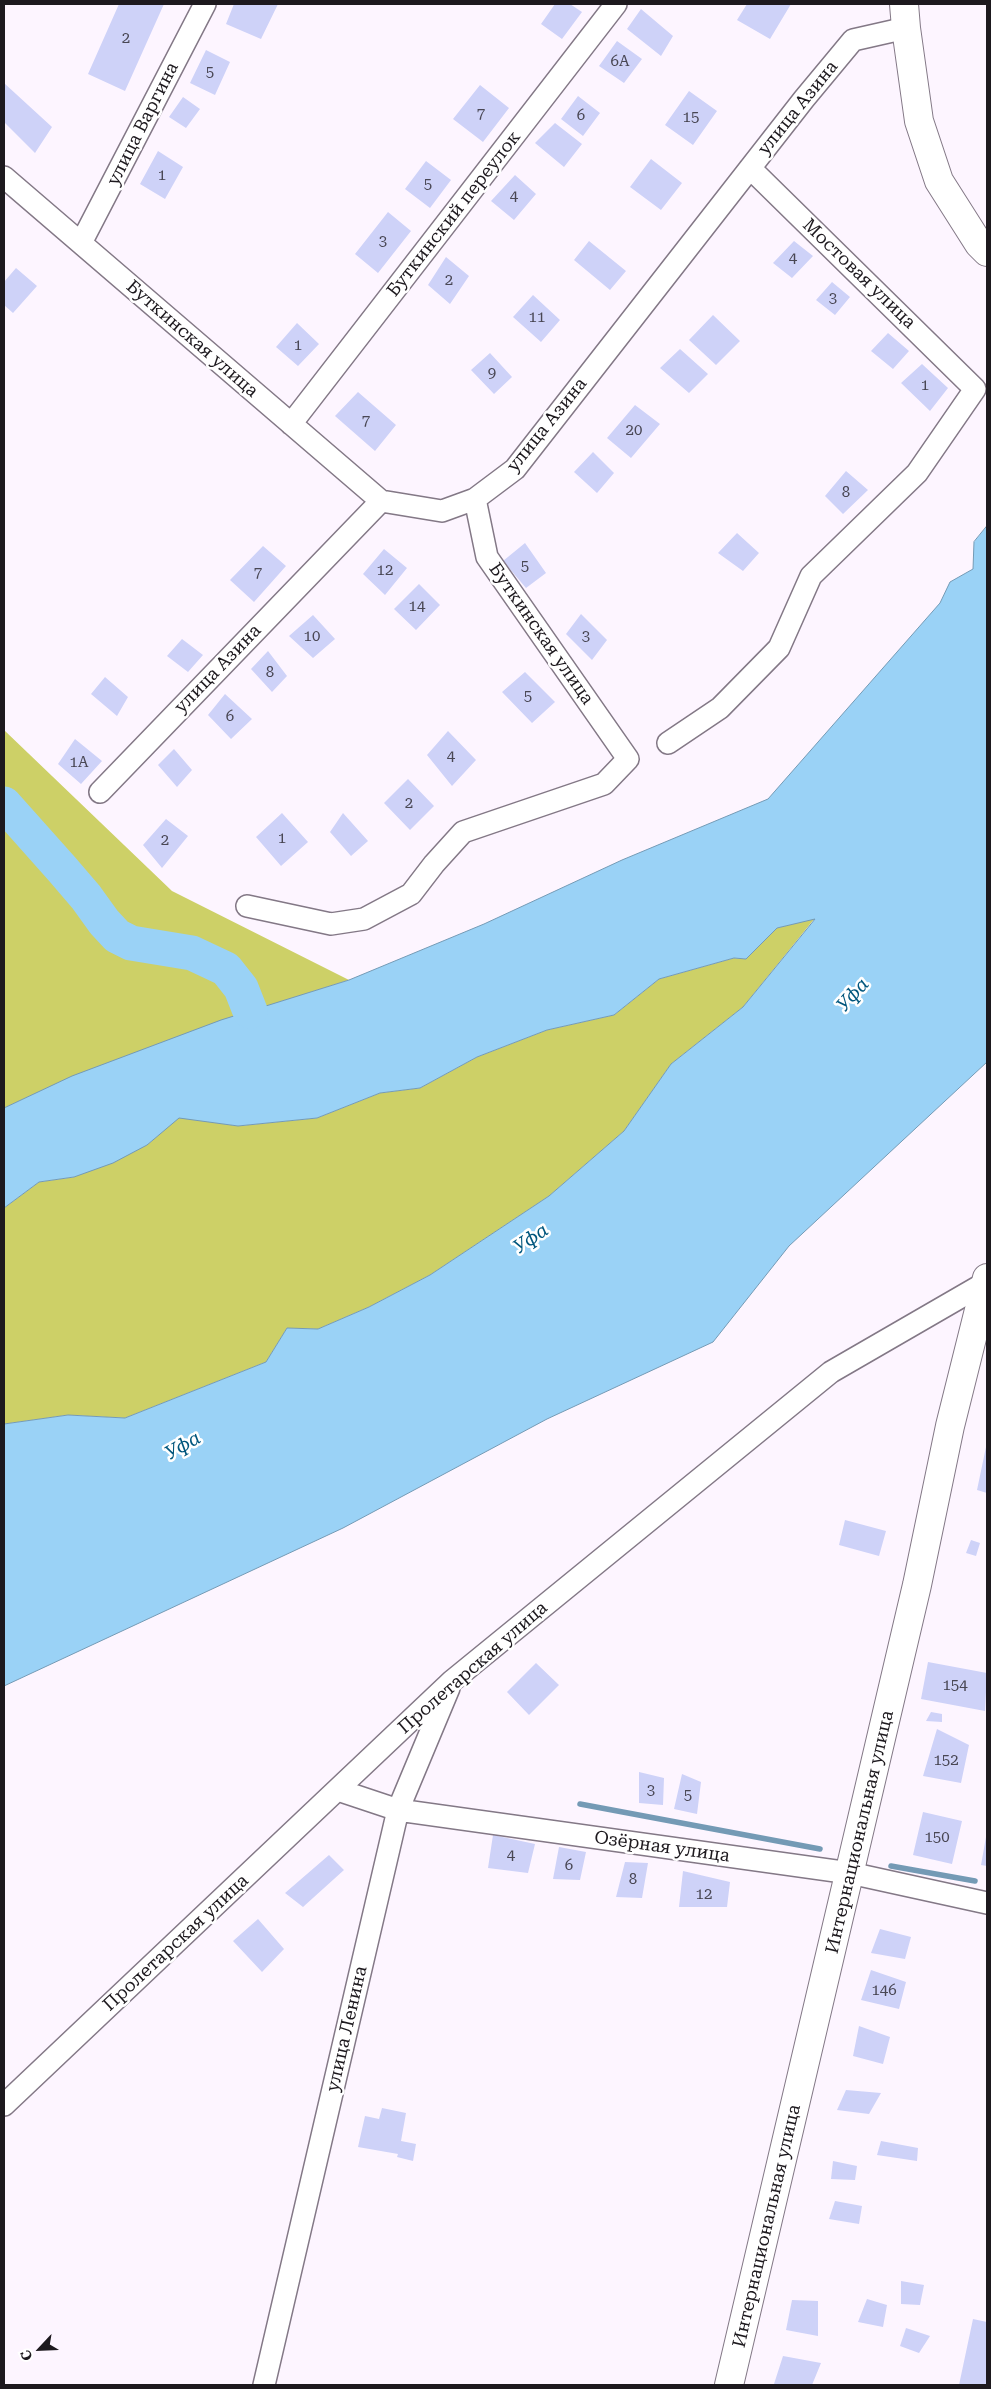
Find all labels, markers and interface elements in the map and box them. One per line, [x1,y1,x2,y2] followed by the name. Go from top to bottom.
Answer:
[122,30,130,48] house number: 2
[611,53,629,71] house number: 6А
[753,57,843,159] street label: улица Азина
[103,59,183,189] street label: улица Варгина
[206,64,214,82] house number: 5
[477,105,485,123] house number: 7
[577,107,585,125] house number: 6
[683,109,699,127] house number: 15
[383,127,525,301] street label: Буткинский переулок
[158,167,166,185] house number: 1
[424,176,432,194] house number: 5
[510,188,518,206] house number: 4
[798,215,920,333] street label: Мостовая улица
[379,233,387,251] house number: 3
[789,250,797,268] house number: 4
[445,272,453,290] house number: 2
[122,276,262,402] street label: Буткинская улица
[829,290,837,308] house number: 3
[529,309,545,327] house number: 11
[294,337,302,355] house number: 1
[488,365,496,383] house number: 9
[502,374,592,476] street label: улица Азина
[921,377,929,395] house number: 1
[362,412,370,430] house number: 7
[626,422,642,440] house number: 20
[842,484,850,502] house number: 8
[521,558,529,576] house number: 5
[484,559,598,709] street label: Буткинская улица
[377,562,393,580] house number: 12
[254,564,262,582] house number: 7
[409,598,425,616] house number: 14
[170,620,266,718] street label: улица Азина
[304,628,320,646] house number: 10
[582,628,590,646] house number: 3
[266,664,274,682] house number: 8
[524,688,532,706] house number: 5
[226,708,234,726] house number: 6
[447,748,455,766] house number: 4
[70,754,88,772] house number: 1А
[405,795,413,813] house number: 2
[278,830,286,848] house number: 1
[161,832,169,850] house number: 2
[832,974,874,1016] water label: Уфа
[509,1219,553,1259] water label: Уфа
[161,1427,205,1465] water label: Уфа
[394,1597,552,1739] street label: Пролетарская улица
[942,1677,968,1695] house number: 154
[821,1708,899,1956] street label: Интернациональная улица
[933,1752,959,1770] house number: 152
[647,1782,655,1800] house number: 3
[684,1787,692,1805] house number: 5
[593,1827,731,1867] street label: Озёрная улица
[924,1829,950,1847] house number: 150
[507,1847,515,1865] house number: 4
[565,1857,573,1875] house number: 6
[99,1870,253,2016] street label: Пролетарская улица
[629,1871,637,1889] house number: 8
[696,1886,712,1904] house number: 12
[322,1964,372,2094] street label: улица Ленина
[871,1982,897,2000] house number: 146
[728,2102,806,2350] street label: Интернациональная улица
[15,2324,65,2374] north arrow
[17,2348,36,2363] text: С

